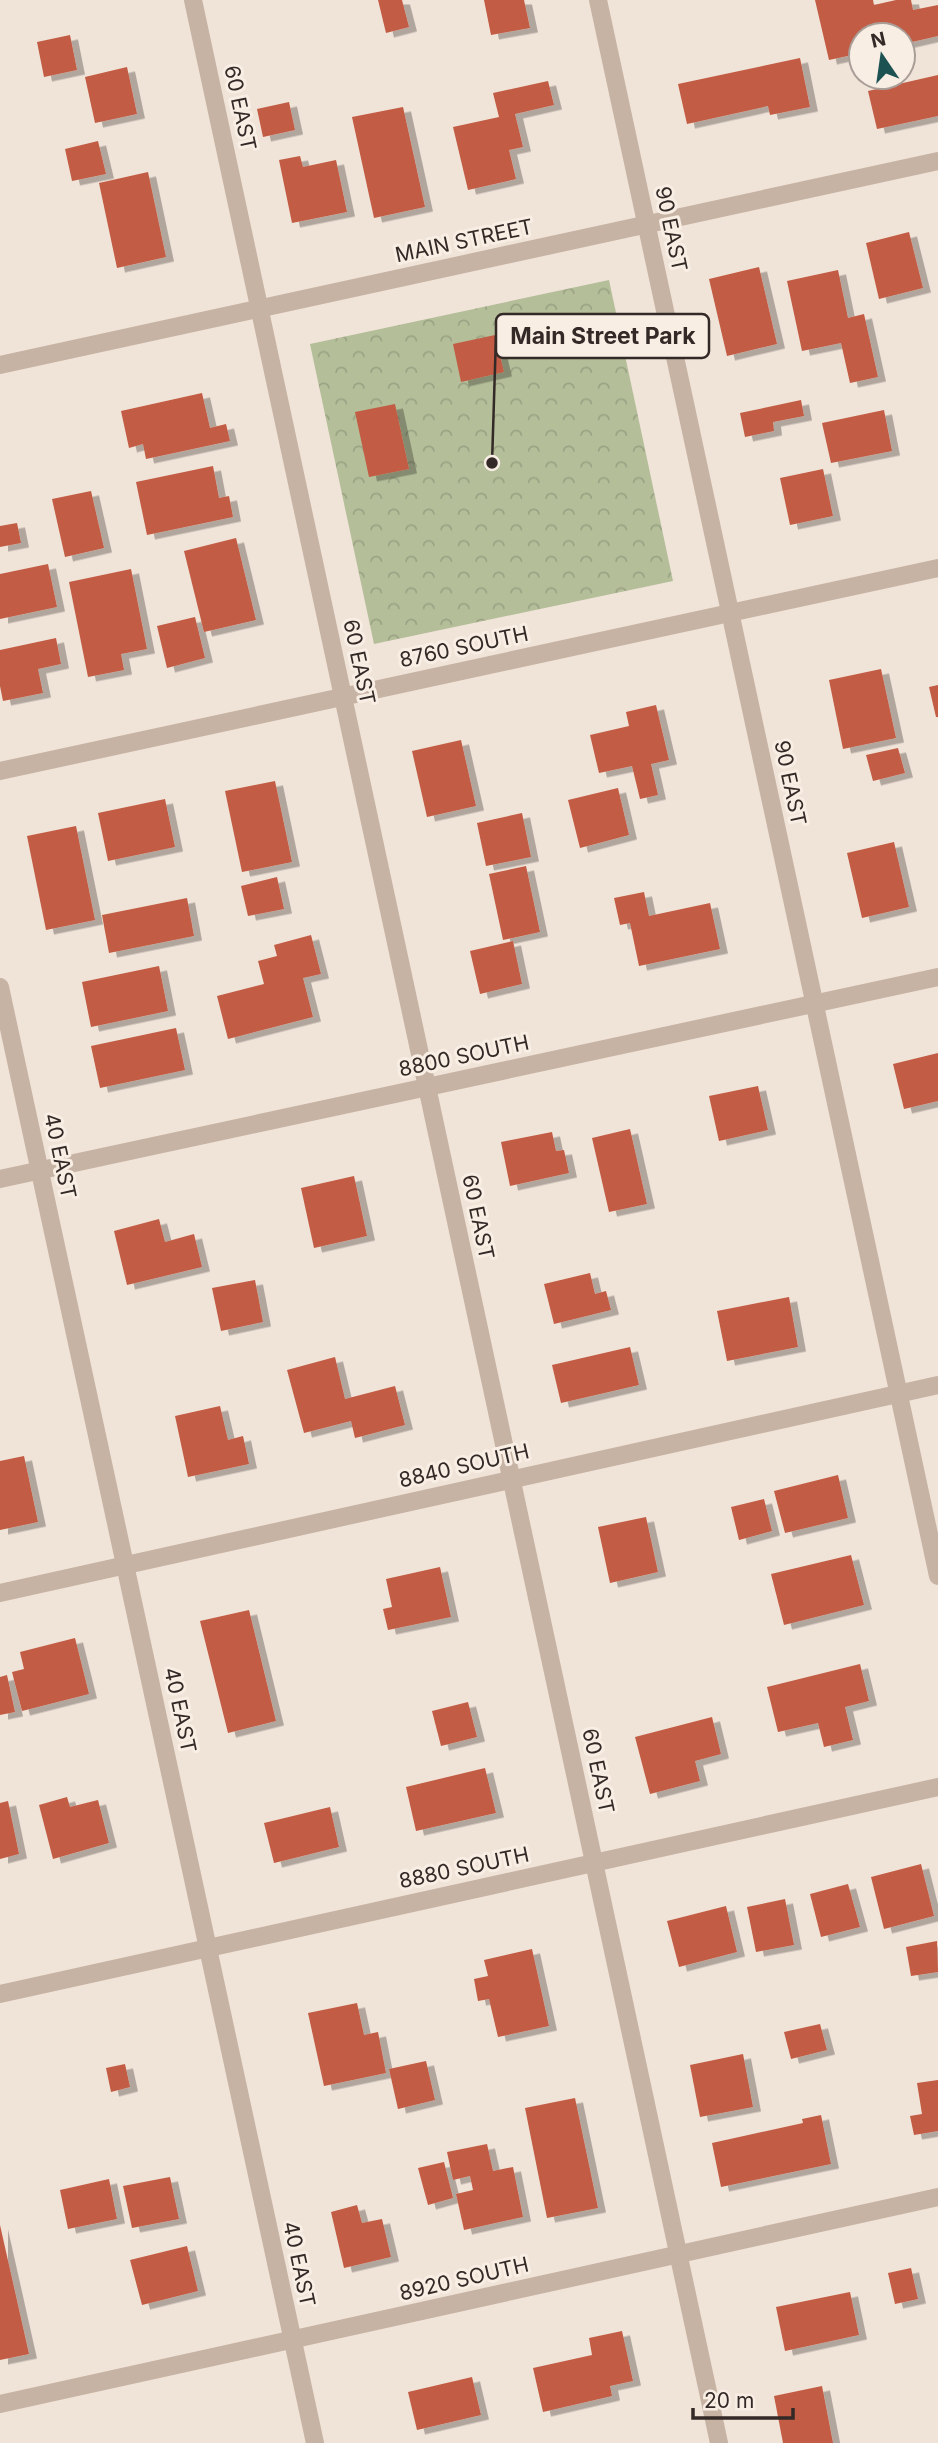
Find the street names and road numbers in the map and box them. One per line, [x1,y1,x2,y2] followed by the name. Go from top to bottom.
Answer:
[219,63,262,153] street label: 60 EAST
[650,184,693,274] street label: 90 EAST
[393,214,535,267] street label: MAIN STREET
[338,617,381,707] street label: 60 EAST
[397,621,531,672] street label: 8760 SOUTH
[769,738,812,828] street label: 90 EAST
[396,1029,531,1082] street label: 8800 SOUTH
[39,1111,82,1201] street label: 40 EAST
[457,1172,500,1262] street label: 60 EAST
[396,1438,532,1493] street label: 8840 SOUTH
[159,1665,202,1755] street label: 40 EAST
[577,1726,620,1816] street label: 60 EAST
[397,1842,531,1894] street label: 8880 SOUTH
[278,2219,321,2309] street label: 40 EAST
[397,2251,531,2306] street label: 8920 SOUTH

